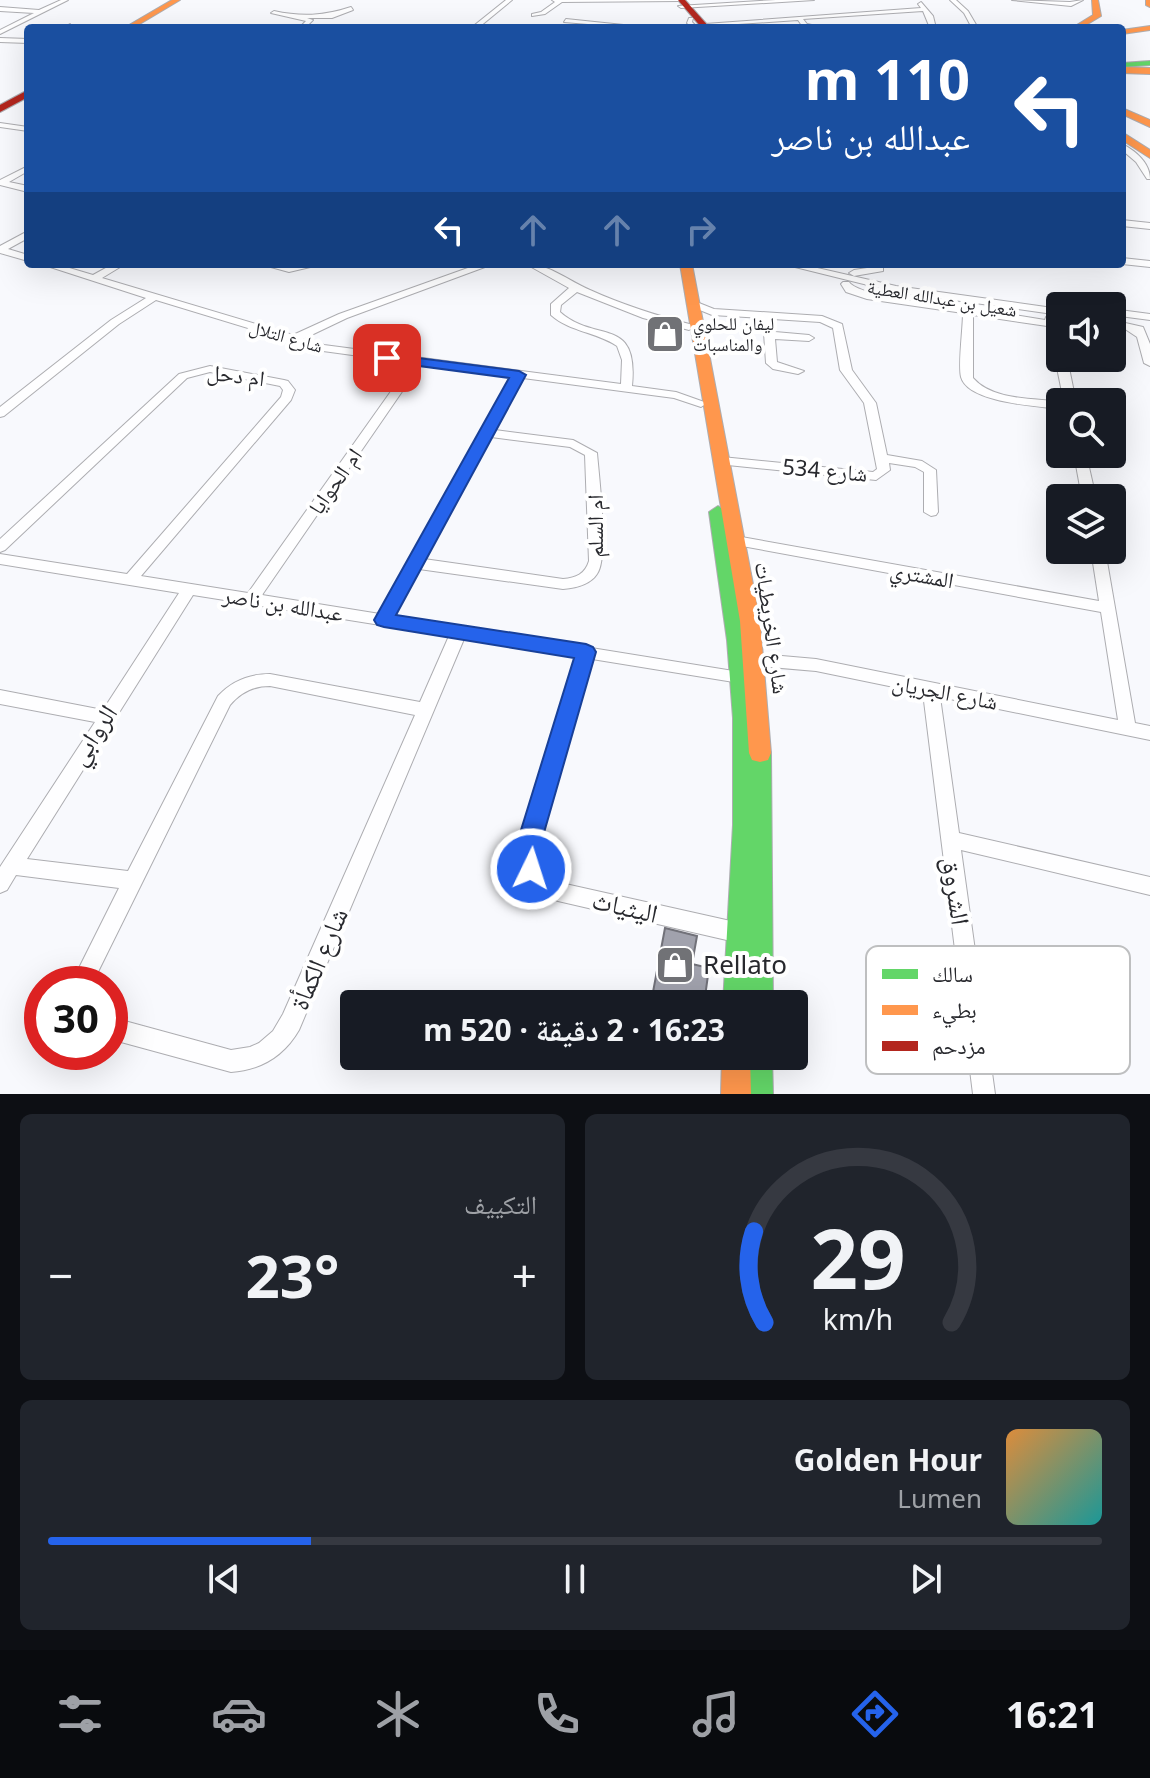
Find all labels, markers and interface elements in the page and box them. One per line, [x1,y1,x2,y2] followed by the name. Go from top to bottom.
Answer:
[805,40,970,116] text: 110 m
[998,56,1102,160] icon: left
[771,112,970,161] text: عبدالله بن ناصر
[427,208,471,252] icon: left
[511,208,555,252] icon: ahead
[595,208,639,252] icon: ahead
[679,208,723,252] icon: right
[866,274,1019,322] street label: شعيل بن عبدالله العطية
[1046,292,1126,564] map controls
[1046,292,1126,372] button: sound
[693,311,774,356] place label: ليفان للحلوي والمناسبات
[644,313,686,355] shop icon: ليفان للحلوي والمناسبات
[247,314,326,358] street label: شارع التلال
[353,324,421,392] pin
[365,336,409,380] icon: arrive
[205,356,267,393] street label: ام دحل
[1046,388,1126,468] button: search
[300,441,369,520] street label: ام الحوايا
[781,450,869,488] street label: شارع 534
[1046,484,1126,564] button: layers
[579,494,610,558] street label: ام السلم
[887,554,956,598] street label: المشتري
[749,560,797,696] street label: شارع الخريطيات
[220,579,345,627] street label: عبدالله بن ناصر
[890,666,1001,716] street label: شارع الجريان
[59,697,128,774] street label: الروابي
[489,827,573,911] position arrow
[934,854,980,927] street label: الشروق
[589,881,662,931] street label: اليثياث
[280,902,356,1015] street label: شارع الكمأة
[654,944,696,986] shop icon: Rellato
[703,946,787,982] place label: Rellato
[866,946,1130,1074] legend
[932,958,973,988] text: سالك
[24,966,128,1070] speed limit sign: 30
[932,994,977,1028] text: بطيء
[423,1009,725,1050] text: 16:23 · 2 دقيقة · 520 m
[932,1030,986,1061] text: مزدحم
[464,1186,537,1222] text: التكييف
[810,1200,905,1313] text: 29
[245,1234,340,1316] text: 23°
[48,1245,73,1305] text: −
[512,1245,537,1305] text: +
[822,1299,893,1338] text: km/h
[794,1439,982,1480] text: Golden Hour
[897,1480,982,1516] text: Lumen
[202,1557,246,1601] icon: previous
[553,1557,597,1601] icon: pause
[904,1557,948,1601] icon: next
[52,1686,108,1742] icon: filters
[211,1686,267,1742] icon: car
[370,1686,426,1742] icon: climate
[529,1686,585,1742] icon: phone
[688,1686,744,1742] icon: music
[847,1686,903,1742] icon: directions
[1006,1690,1098,1739] text: 16:21

